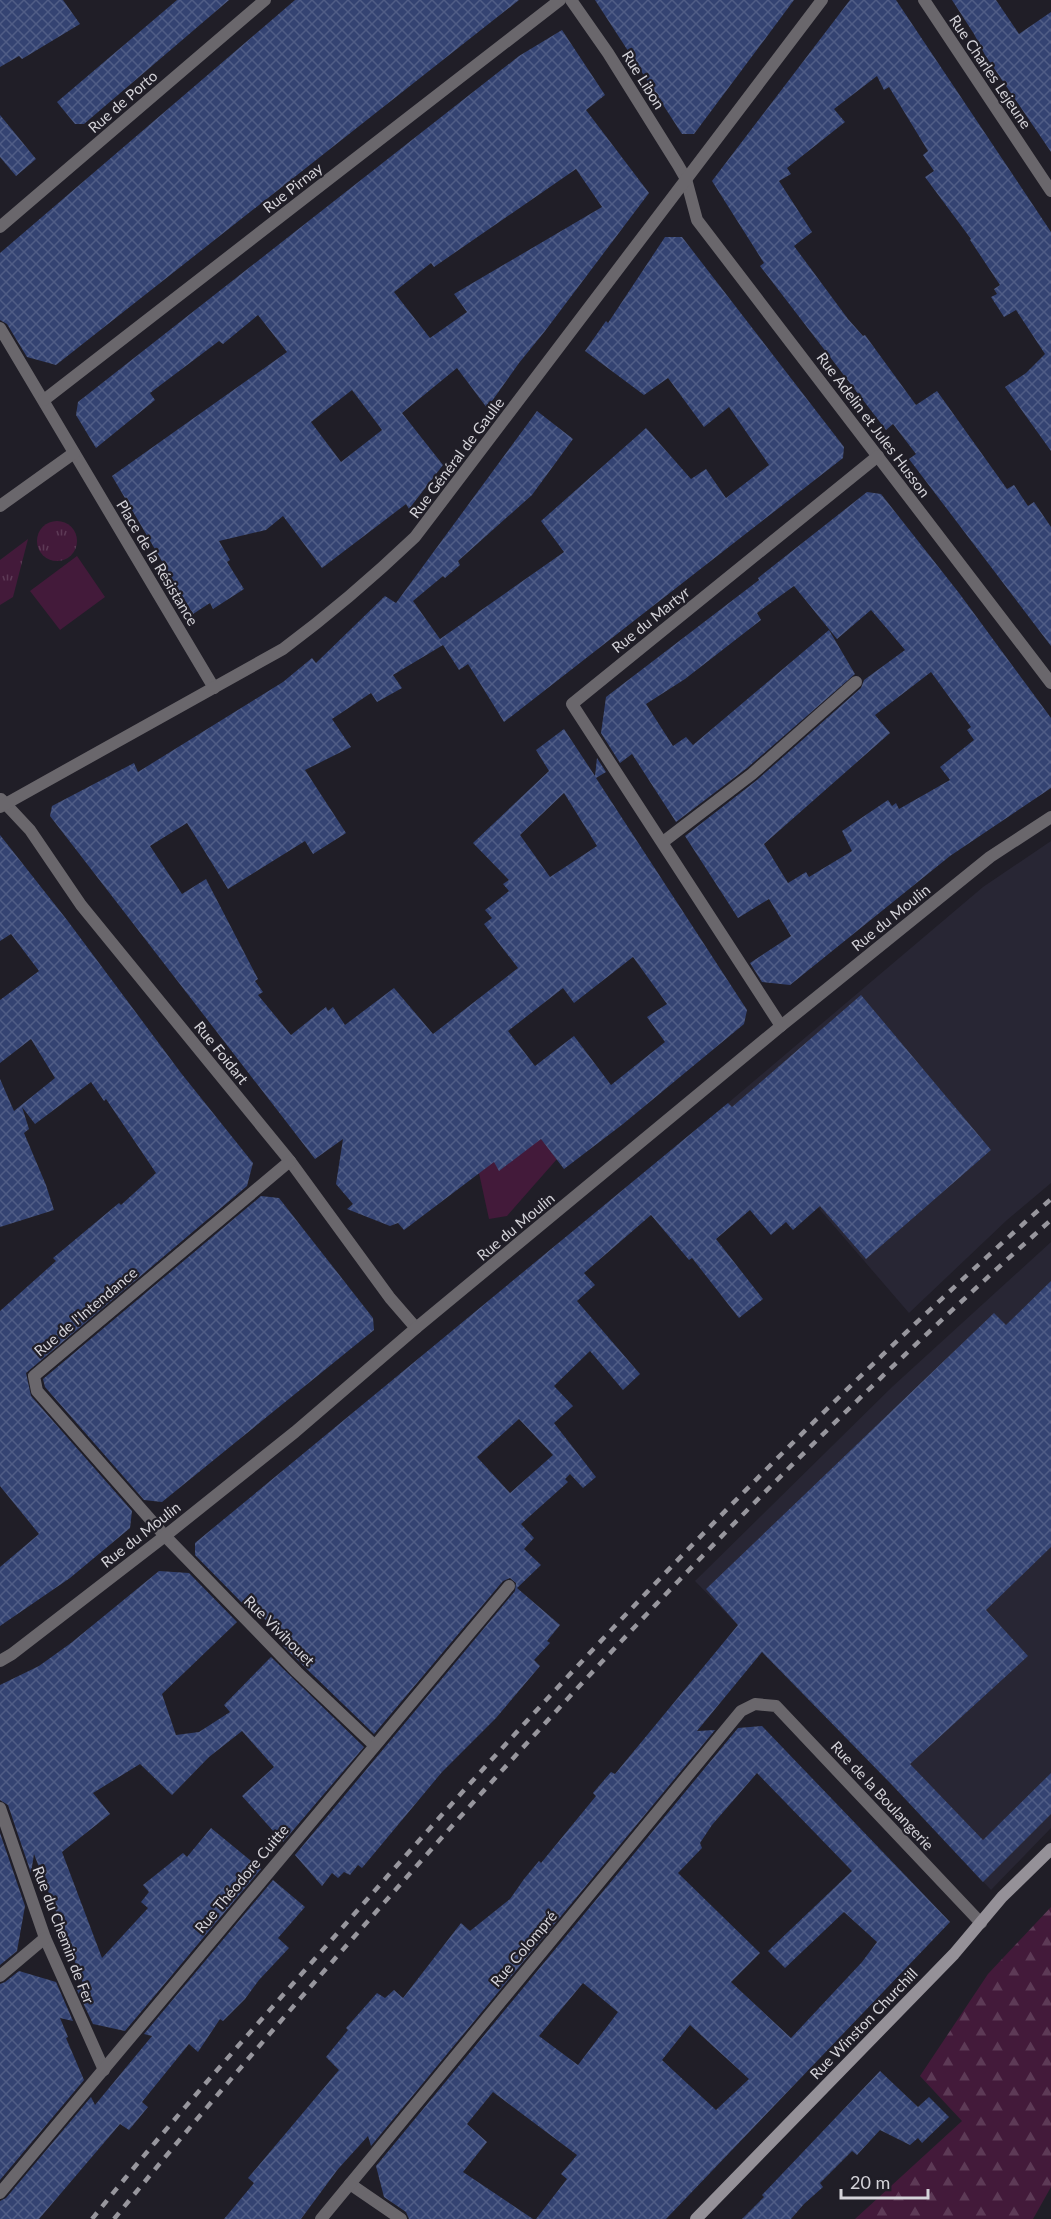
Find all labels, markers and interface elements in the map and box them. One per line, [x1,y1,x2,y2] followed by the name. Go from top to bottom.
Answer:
[946,11,1036,132] street label: Rue Charles Lejeune
[619,47,669,112] street label: Rue Libon
[84,66,161,136] street label: Rue de Porto
[259,158,326,216] street label: Rue Pirnay
[813,348,934,500] street label: Rue Adelin et Jules Husson
[405,393,507,521] street label: Rue Général de Gaulle
[113,496,203,629] street label: Place de la Résistance
[608,582,693,656] street label: Rue du Martyr
[847,880,933,954] street label: Rue du Moulin
[191,1017,253,1088] street label: Rue Foidart
[473,1189,558,1264] street label: Rue du Moulin
[30,1263,141,1360] street label: Rue de l'Intendance
[97,1498,184,1571] street label: Rue du Moulin
[241,1591,319,1670] street label: Rue Vivihouet
[828,1737,938,1854] street label: Rue de la Boulangerie
[191,1820,292,1936] street label: Rue Théodore Cuitte
[29,1863,99,2006] street label: Rue du Chemin de Fer
[486,1907,560,1990] street label: Rue Colompré
[806,1964,921,2082] street label: Rue Winston Churchill
[841,2162,928,2200] scale bar
[850,2171,890,2193] text: 20 m

